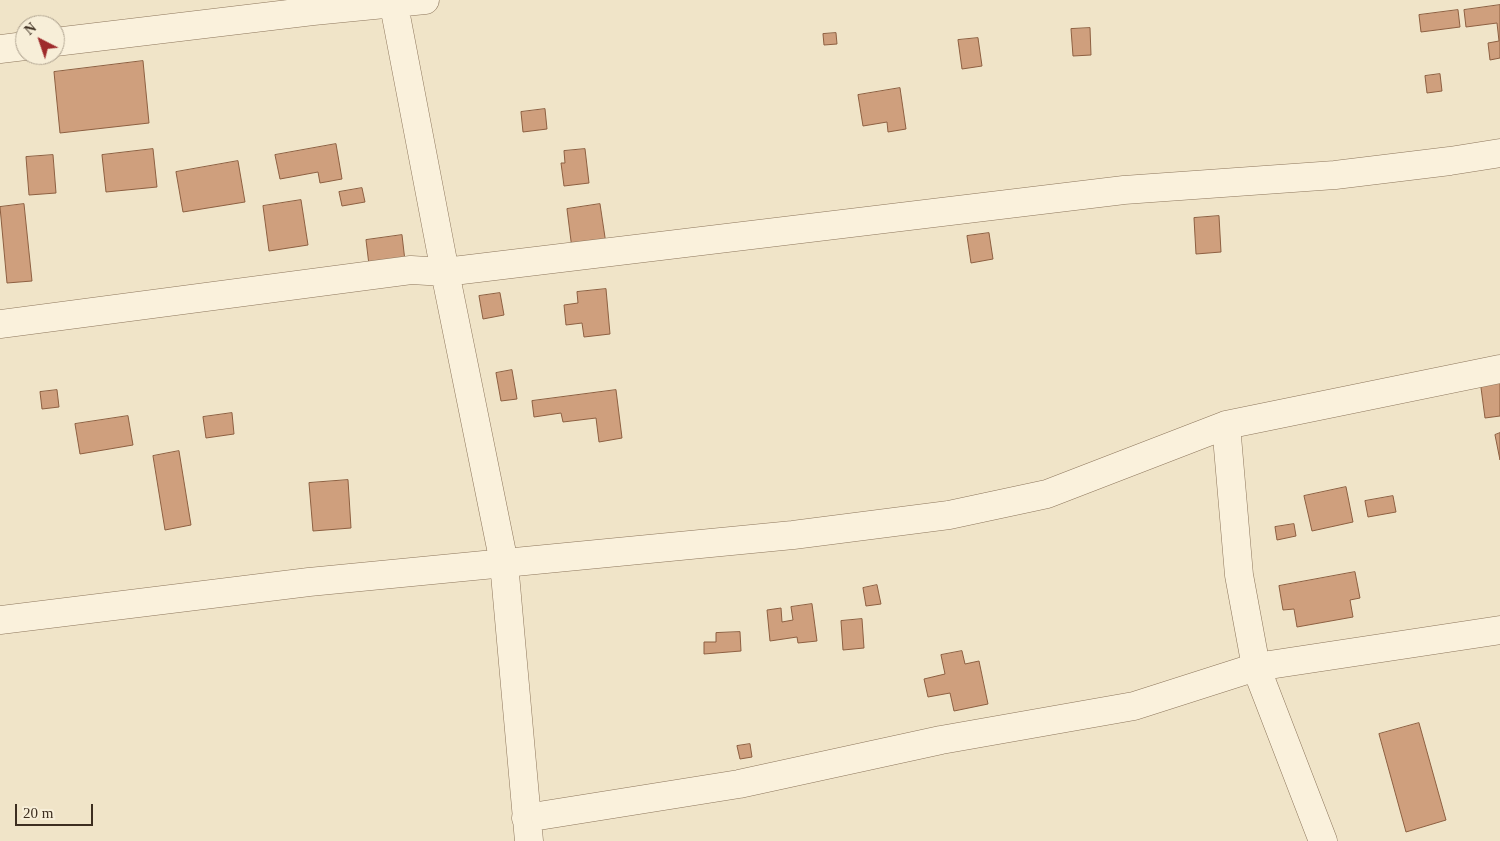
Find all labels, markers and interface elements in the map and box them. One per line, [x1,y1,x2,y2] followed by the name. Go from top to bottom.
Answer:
[15,15,65,65] north arrow
[22,20,39,38] text: N
[18,794,95,826] scale bar
[23,805,53,821] text: 20 m

